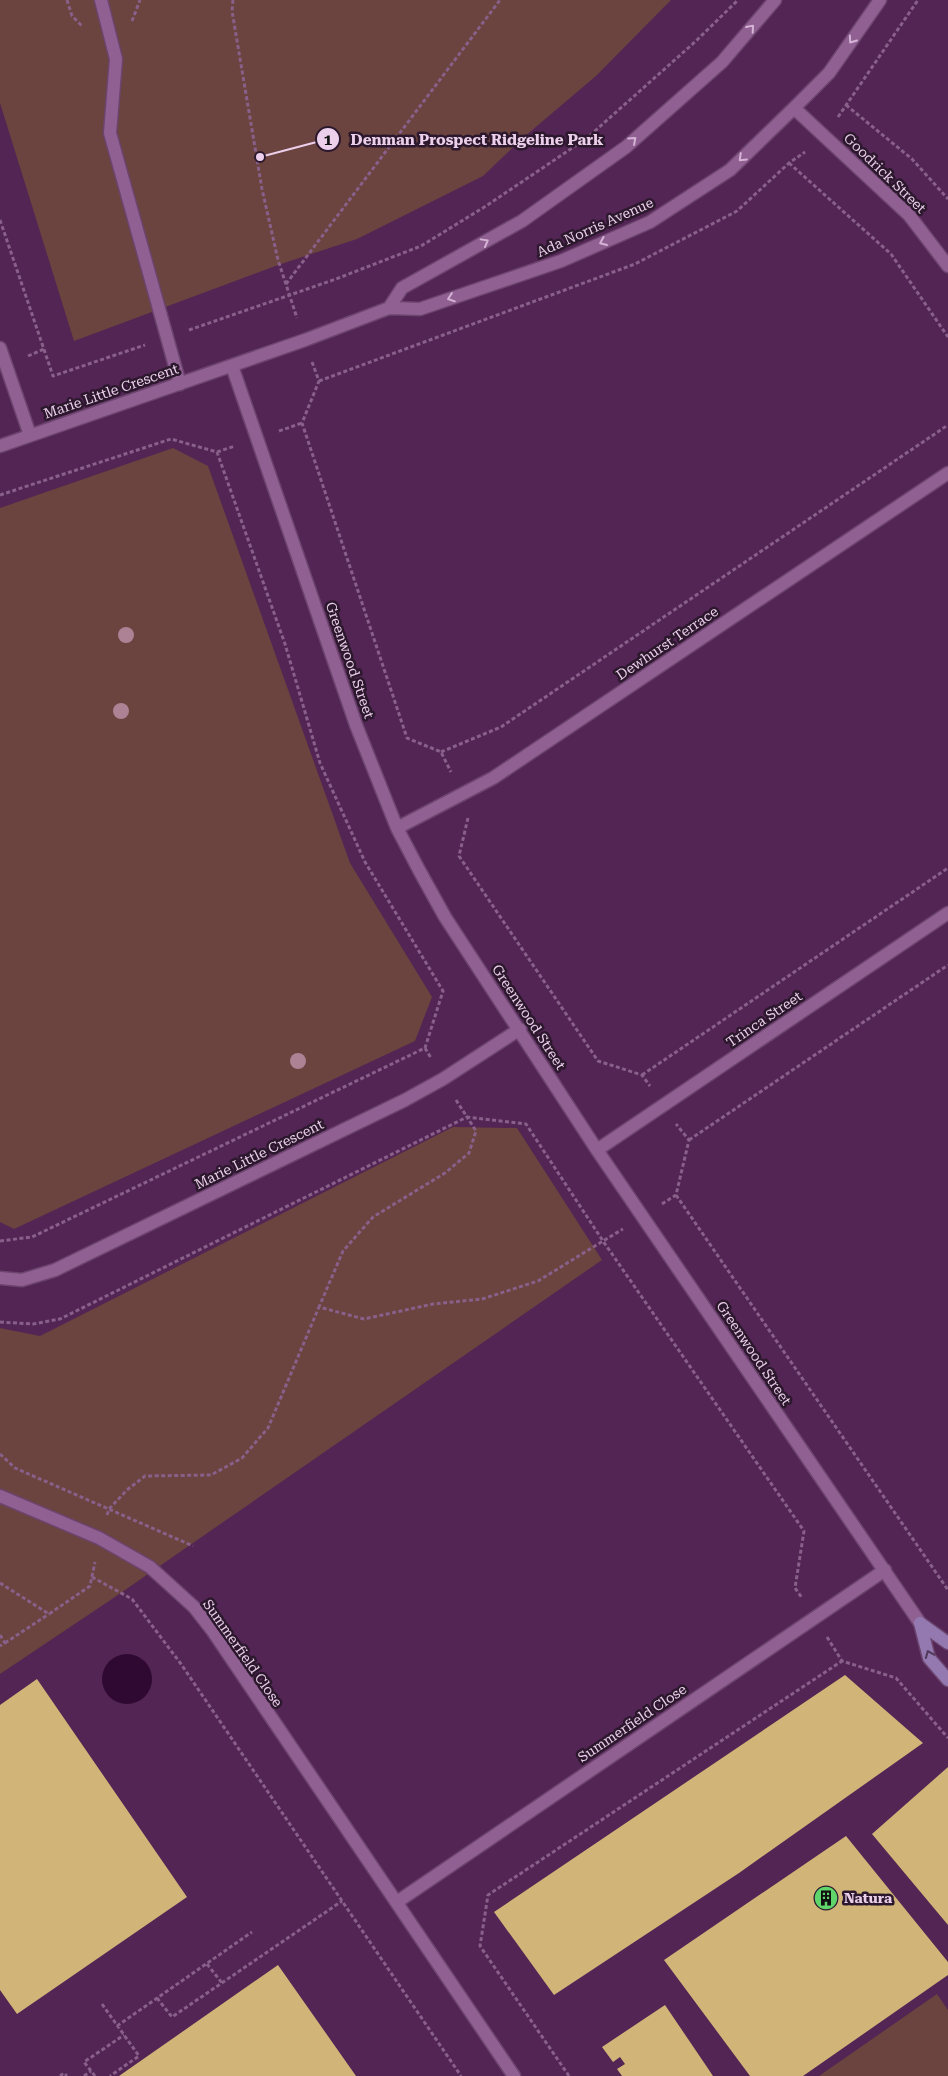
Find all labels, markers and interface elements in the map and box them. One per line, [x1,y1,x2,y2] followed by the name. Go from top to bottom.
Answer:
[745,25,753,34] one-way arrow
[849,34,858,44] one-way arrow
[315,124,613,154] callout: Denman Prospect Ridgeline Park
[841,130,929,216] street label: Goodrick Street
[324,131,333,149] text: 1
[351,131,604,149] text: Denman Prospect Ridgeline Park
[628,137,637,146] one-way arrow
[738,153,747,162] one-way arrow
[534,194,656,260] street label: Ada Norris Avenue
[599,235,608,246] one-way arrow
[480,238,489,248] one-way arrow
[447,292,456,302] one-way arrow
[42,360,180,422] street label: Marie Little Crescent
[323,600,377,720] street label: Greenwood Street
[613,603,721,683] street label: Dewhurst Terrace
[489,961,569,1073] street label: Greenwood Street
[723,988,805,1050] street label: Trinca Street
[192,1116,326,1192] street label: Marie Little Crescent
[713,1298,795,1408] street label: Greenwood Street
[200,1596,286,1710] street label: Summerfield Close
[925,1650,936,1659] one-way arrow
[575,1681,690,1765] street label: Summerfield Close
[813,1885,839,1911] building icon: Natura
[844,1890,893,1906] place label: Natura

